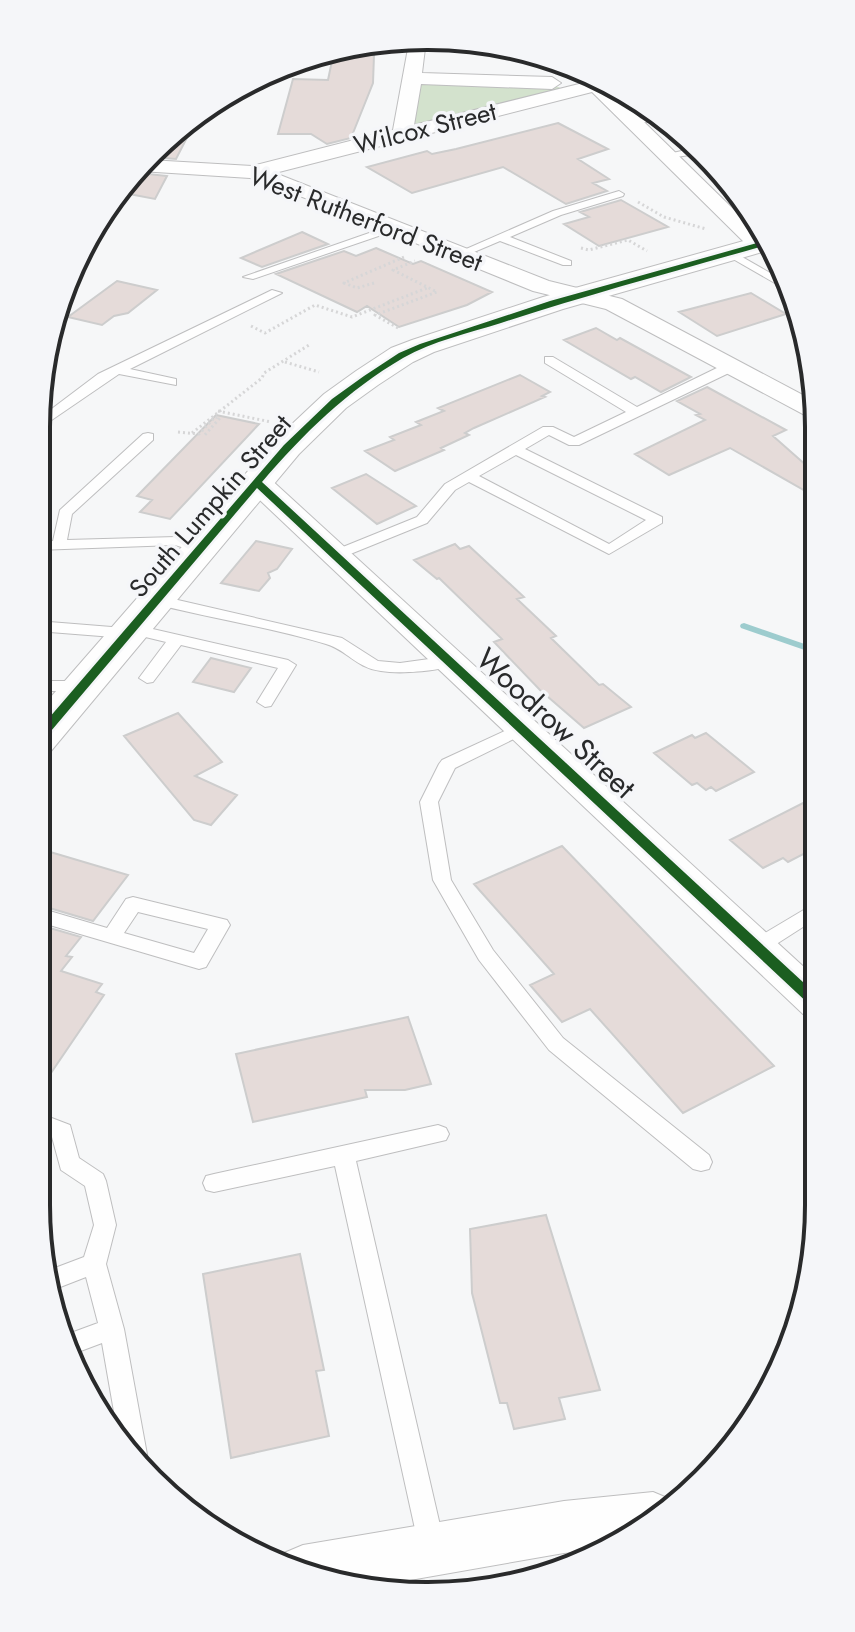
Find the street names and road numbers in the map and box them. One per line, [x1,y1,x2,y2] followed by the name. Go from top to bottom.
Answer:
[350,92,501,164] street label: Wilcox Street
[244,157,489,281] street label: West Rutherford Street
[120,406,301,606] street label: South Lumpkin Street
[467,638,646,809] street label: Woodrow Street

